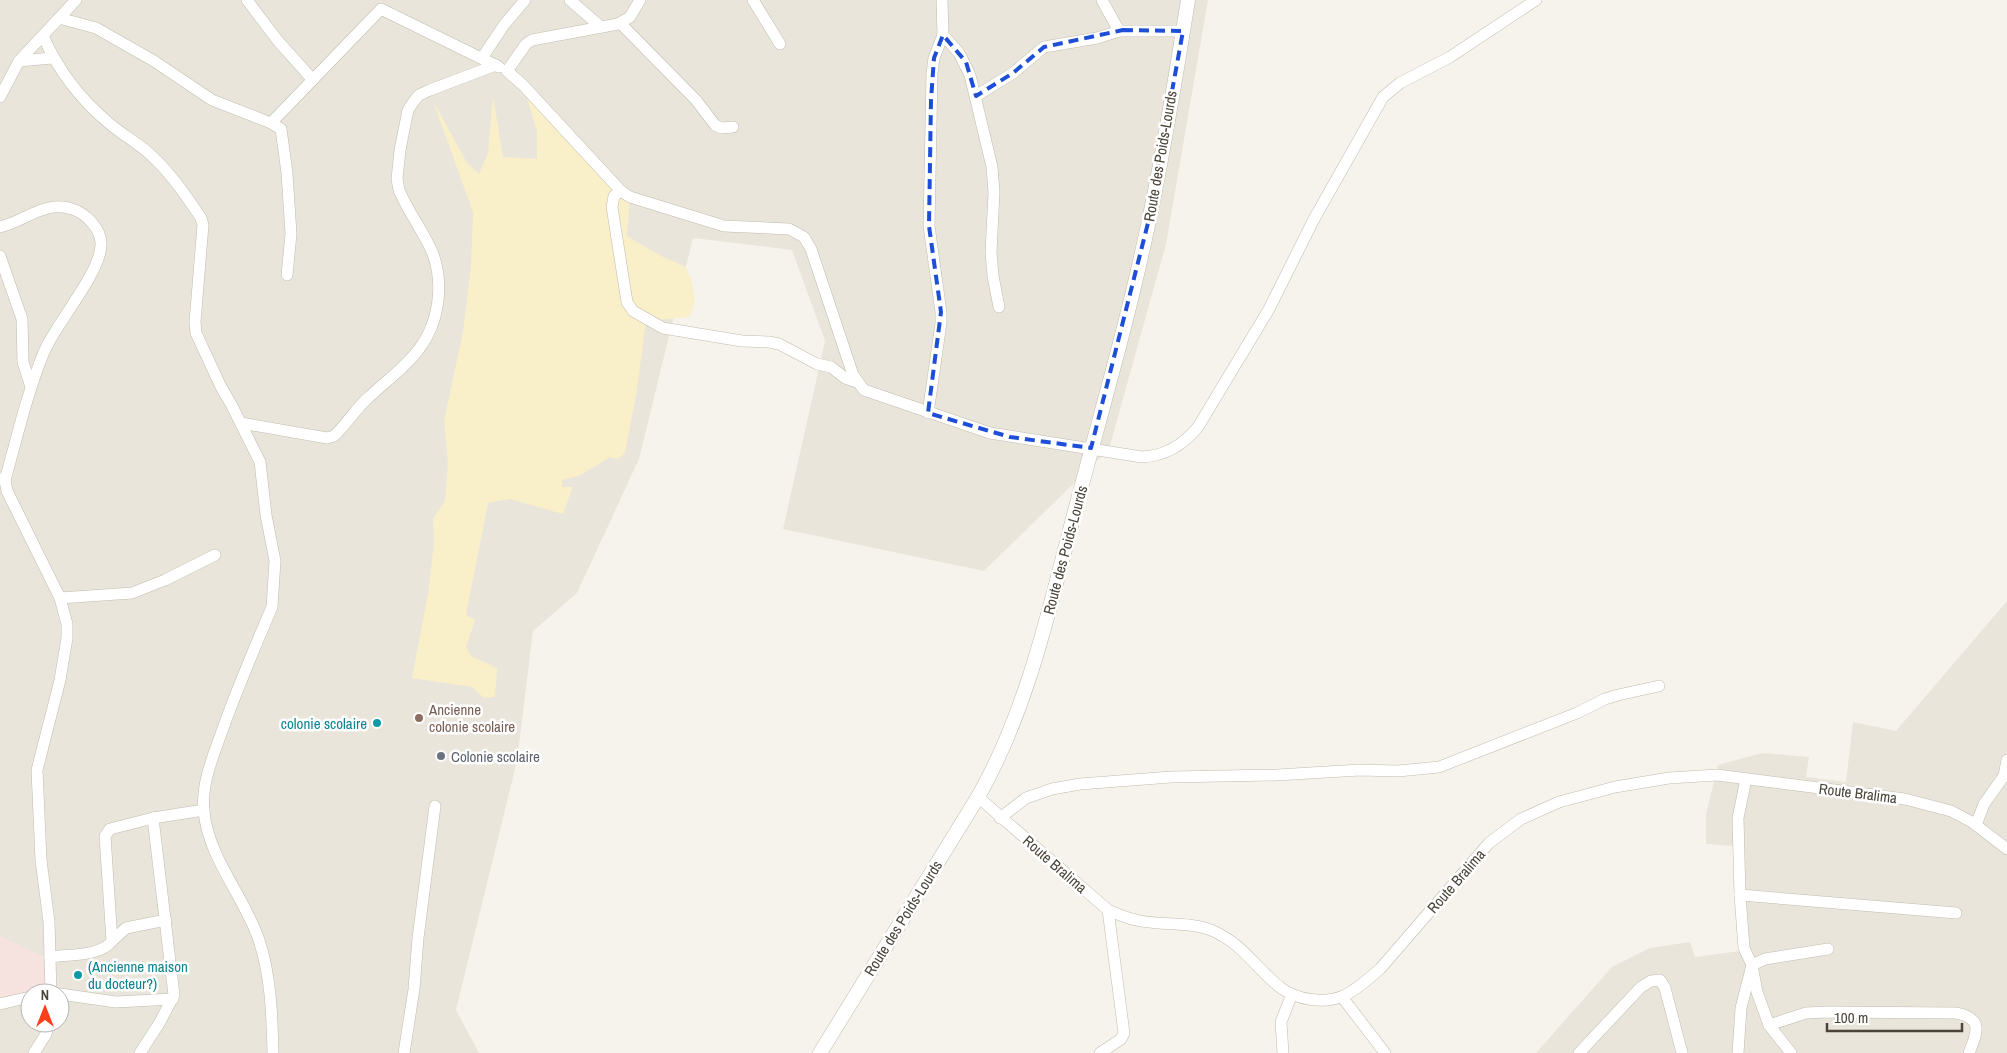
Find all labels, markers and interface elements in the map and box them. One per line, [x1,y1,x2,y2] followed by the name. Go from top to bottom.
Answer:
[1138,89,1182,223] street label: Route des Poids-Lourds
[1038,483,1092,617] street label: Route des Poids-Lourds
[428,699,515,737] place label: Ancienne colonie scolaire
[413,712,425,724] marker: Ancienne colonie scolaire
[281,713,367,734] place label: colonie scolaire
[371,717,383,729] marker: colonie scolaire
[451,746,540,767] place label: Colonie scolaire
[435,750,447,762] marker: Colonie scolaire
[1818,778,1898,808] street label: Route Bralima
[1018,830,1092,898] street label: Route Bralima
[1422,844,1490,918] street label: Route Bralima
[859,856,947,980] street label: Route des Poids-Lourds
[88,956,188,994] place label: (Ancienne maison du docteur?)
[72,969,84,981] marker: (Ancienne maison du docteur?)
[20,983,70,1033] north arrow
[41,986,49,1004] text: N
[1827,1000,1962,1032] scale bar
[1834,1007,1868,1028] text: 100 m

